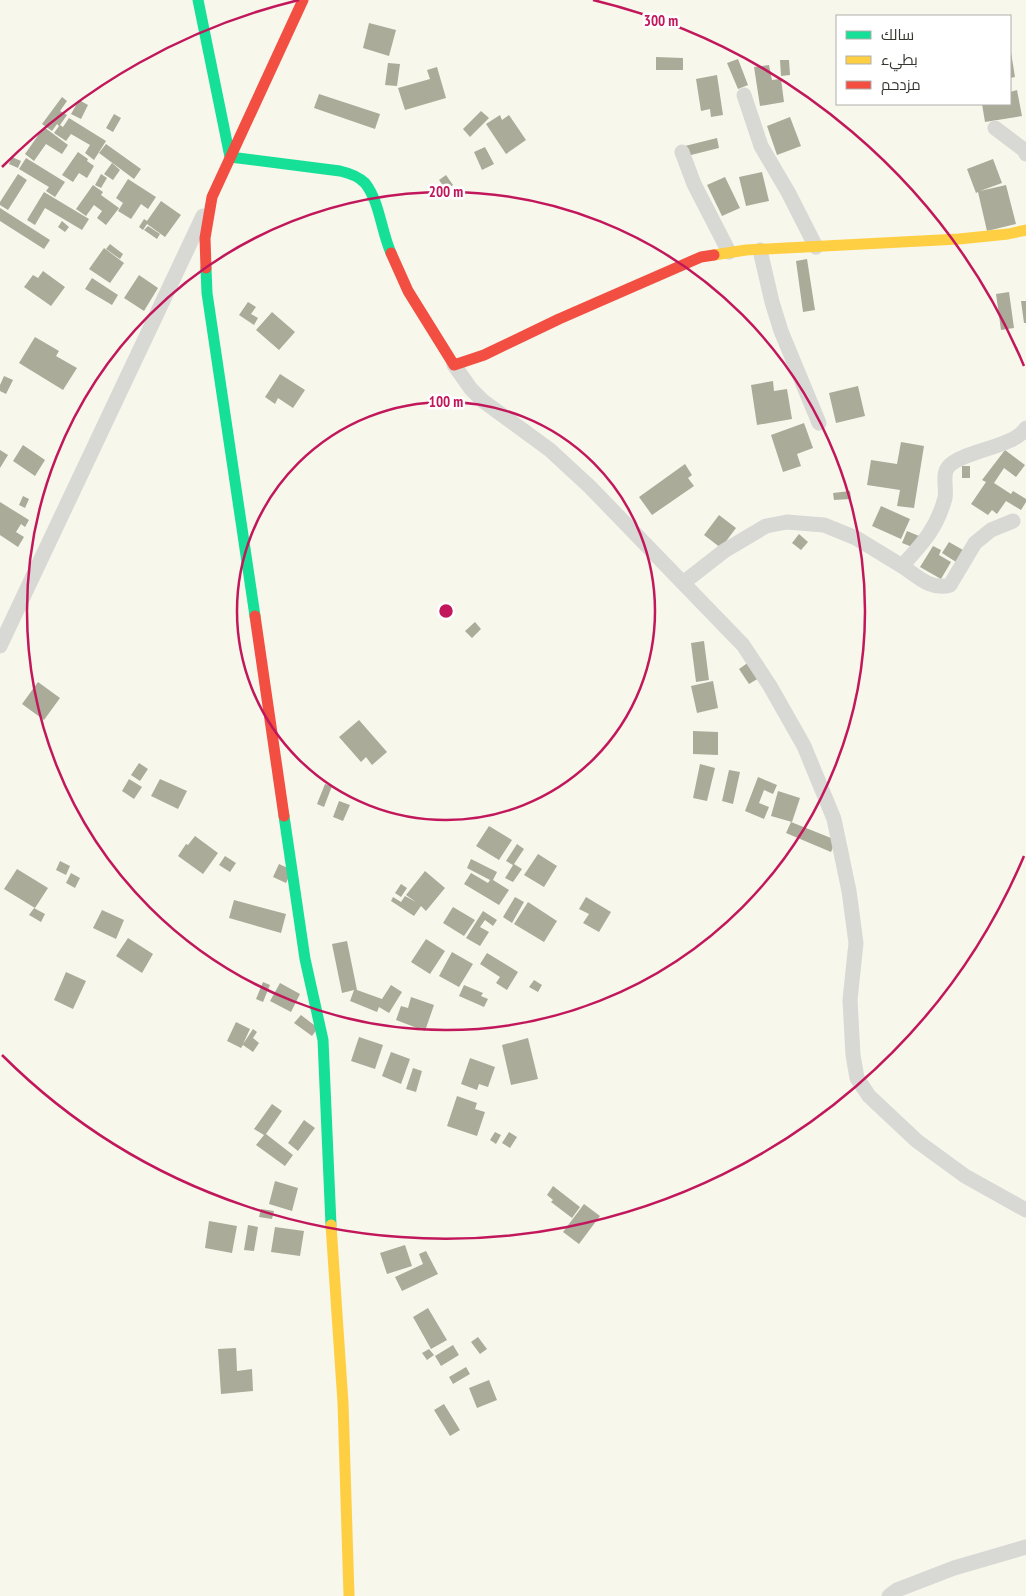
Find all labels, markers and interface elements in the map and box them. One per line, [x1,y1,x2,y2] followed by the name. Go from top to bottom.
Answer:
[644,11,678,30] text: 300 m
[836,15,1011,105] legend
[881,25,914,44] text: سالك
[881,50,918,72] text: بطيء
[881,75,921,95] text: مزدحم
[429,182,463,201] text: 200 m
[429,392,463,411] text: 100 m
[437,602,455,620] centre of rings

